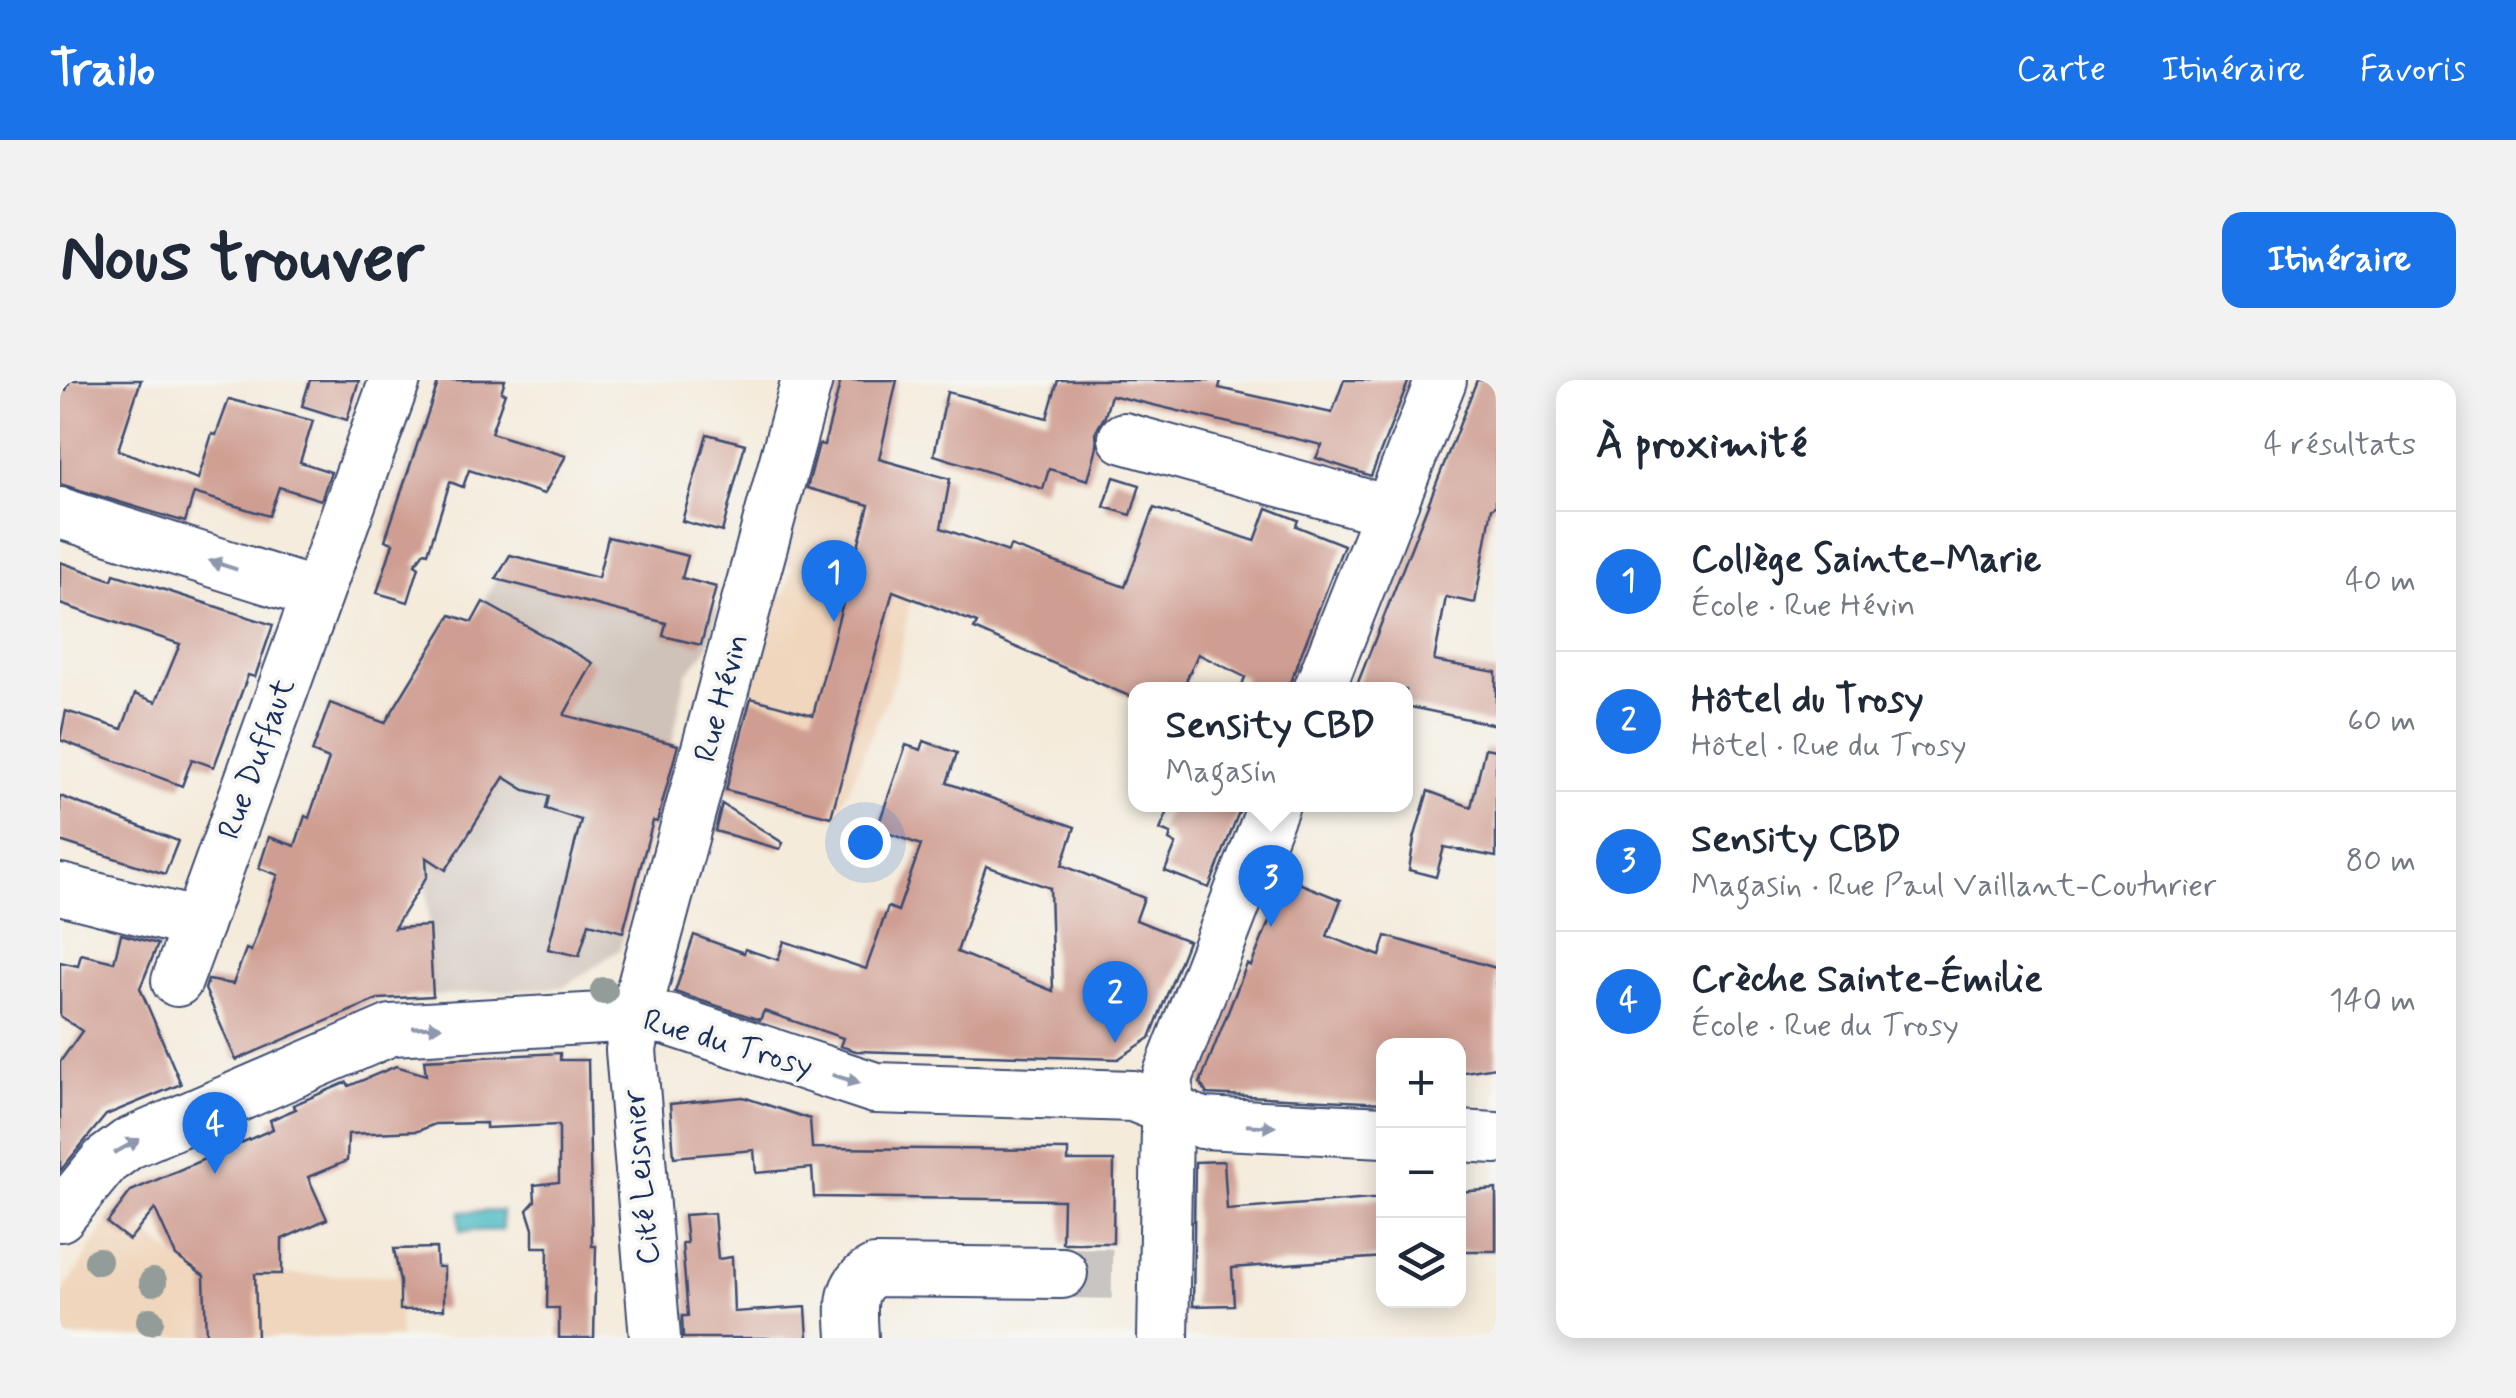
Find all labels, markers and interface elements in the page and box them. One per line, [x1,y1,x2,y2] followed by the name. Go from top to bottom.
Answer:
[50,39,155,102] text: Trailo
[2016,47,2106,93] text: Carte
[2161,47,2305,93] text: Itinéraire
[2360,47,2466,93] text: Favoris
[2222,212,2456,308] button: Itinéraire
[60,214,424,306] text: Nous trouver
[1596,418,1807,473] text: À proximité
[2263,424,2416,466] text: 4 résultats
[1691,536,2041,585] text: Collège Sainte-Marie
[802,540,866,622] pin: 1
[208,556,238,571] one-way arrow
[1621,560,1636,602] text: 1
[2345,560,2416,602] text: 40 m
[1691,585,1915,627] text: École · Rue Hévin
[685,629,759,767] street label: Rue Hévin
[208,672,306,845] street label: Rue Duffaut
[1691,676,1924,725] text: Hôtel du Trosy
[1128,682,1413,812] popup
[1621,700,1636,742] text: 2
[2347,700,2416,742] text: 60 m
[1165,702,1376,751] text: Sensity CBD
[1691,725,1967,767] text: Hôtel · Rue du Trosy
[1165,751,1277,793] text: Magasin
[1691,816,1901,865] text: Sensity CBD
[840,817,891,868] your location
[1621,840,1636,882] text: 3
[2346,840,2416,882] text: 80 m
[1238,844,1304,927] pin: 3
[1691,865,2216,907] text: Magasin · Rue Paul Vaillant-Couturier
[1691,956,2043,1005] text: Crèche Sainte-Émilie
[1082,960,1148,1043] pin: 2
[1619,980,1638,1022] text: 4
[2329,980,2416,1022] text: 140 m
[638,1000,818,1088] street label: Rue du Trosy
[1691,1005,1959,1047] text: École · Rue du Trosy
[411,1019,443,1035] one-way arrow
[1376,1038,1466,1308] map controls
[1376,1038,1466,1128] button: +
[832,1072,862,1087] one-way arrow
[613,1087,671,1267] street label: Cité Leisnier
[182,1092,248,1174] pin: 4
[1245,1118,1277,1134] one-way arrow
[1376,1128,1466,1218] button: −
[112,1138,141,1155] one-way arrow
[1376,1218,1466,1308] button: layers

